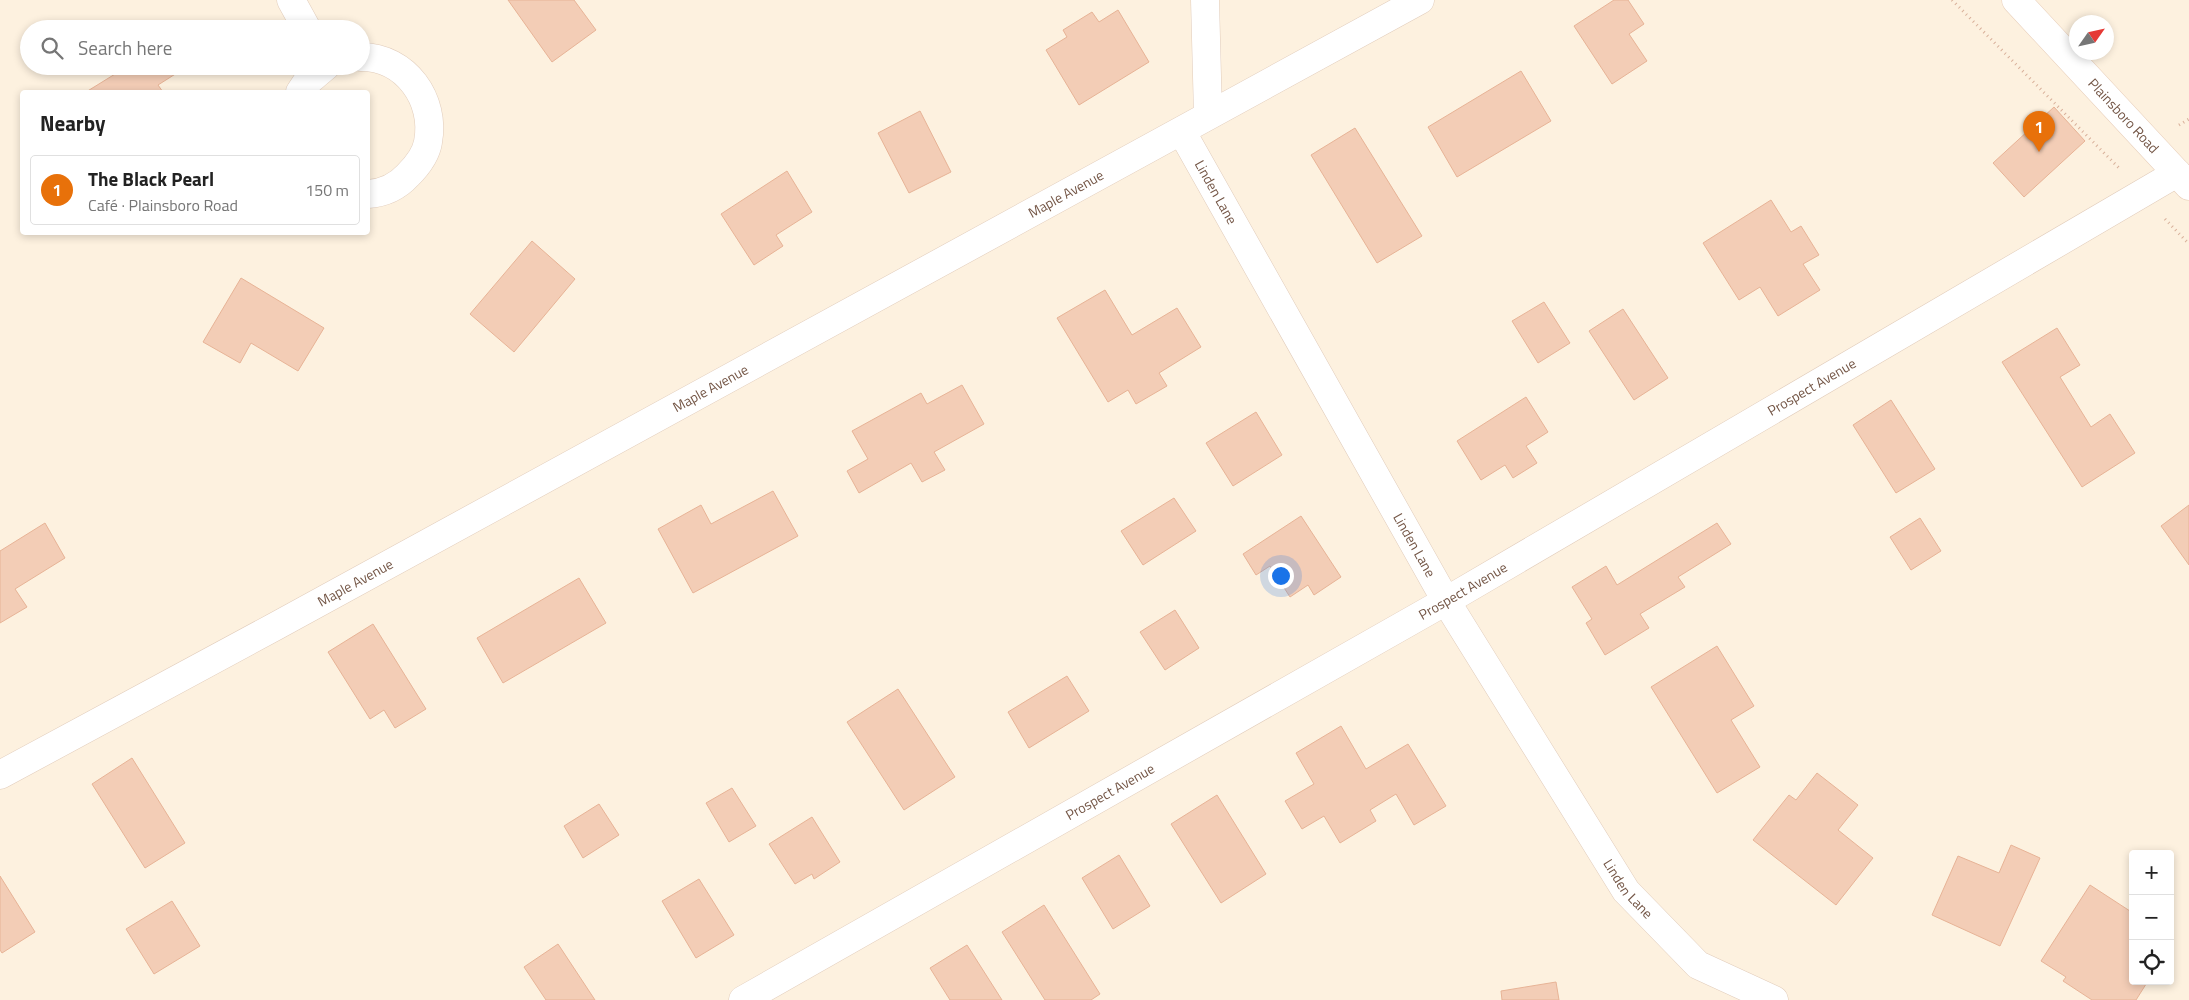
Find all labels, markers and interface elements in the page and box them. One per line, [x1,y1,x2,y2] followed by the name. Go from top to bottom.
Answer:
[2069,15,2114,60] north arrow
[20,20,370,75] search box
[78,33,172,62] text: Search here
[38,34,66,62] icon: search
[2084,73,2164,158] street label: Plainsboro Road
[40,107,105,139] text: Nearby
[2023,111,2055,152] pin: 1
[1190,156,1243,228] street label: Linden Lane
[88,164,214,193] text: The Black Pearl
[1024,164,1107,223] street label: Maple Avenue
[53,178,61,202] text: 1
[305,178,349,202] text: 150 m
[88,193,238,217] text: Café · Plainsboro Road
[1763,352,1860,421] street label: Prospect Avenue
[669,359,752,417] street label: Maple Avenue
[1388,509,1441,581] street label: Linden Lane
[313,553,397,611] street label: Maple Avenue
[1414,556,1511,625] street label: Prospect Avenue
[1268,563,1294,589] your location
[1061,758,1158,825] street label: Prospect Avenue
[2129,850,2174,985] map controls
[2129,850,2174,895] button: +
[1599,855,1658,923] street label: Linden Lane
[2129,895,2174,940] button: −
[2129,940,2174,985] button: locate

